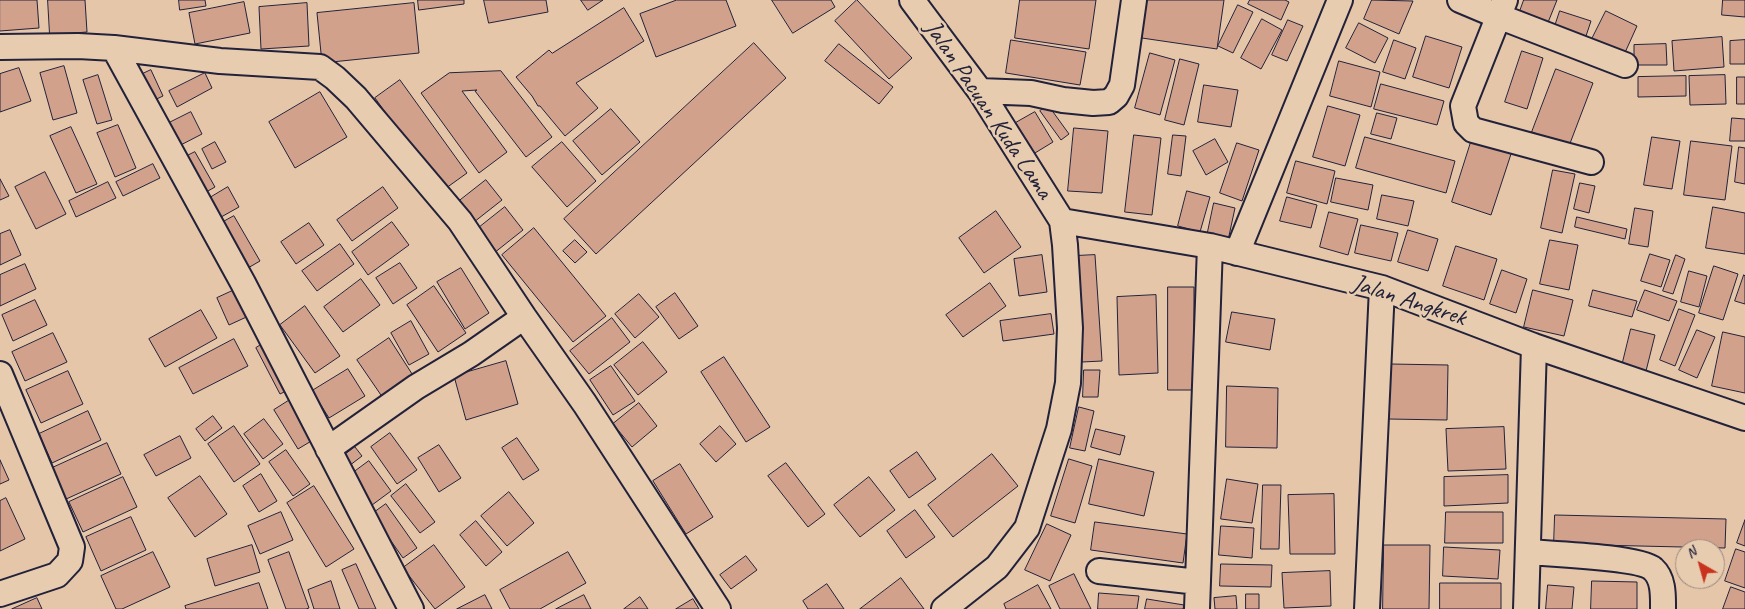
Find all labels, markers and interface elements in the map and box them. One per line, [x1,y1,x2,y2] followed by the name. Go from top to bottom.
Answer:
[917,15,1059,205] street label: Jalan Pacuan Kuda Lama
[1348,269,1470,333] street label: Jalan Angkrek
[1675,539,1725,589] north arrow
[1682,543,1700,562] text: N

